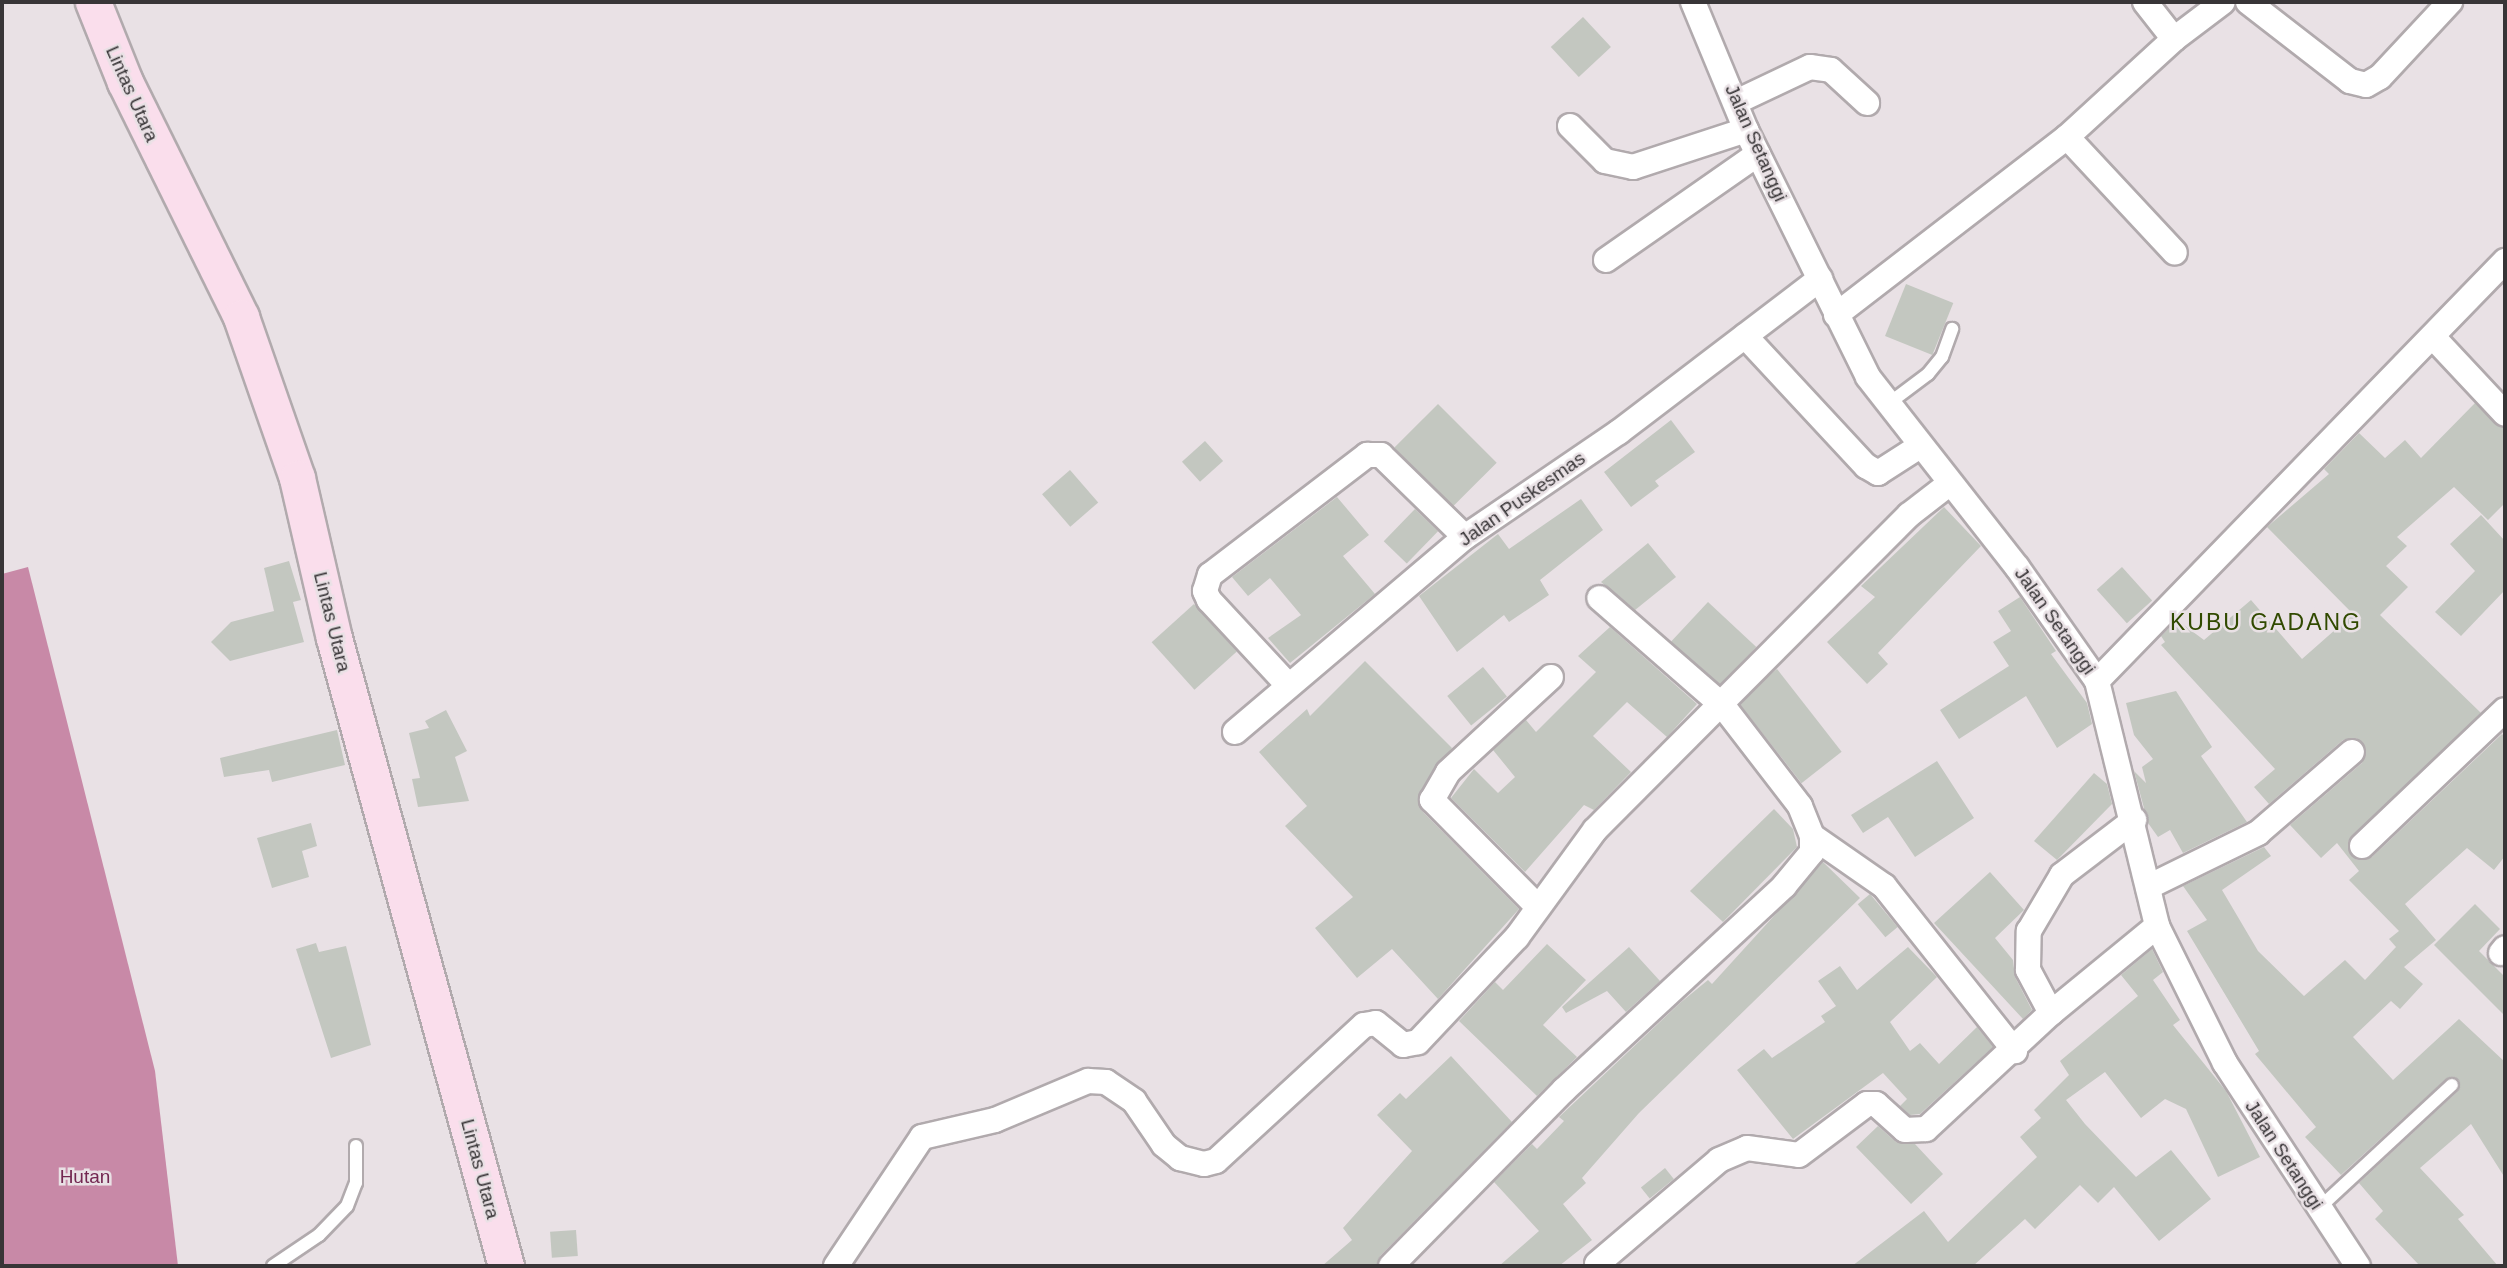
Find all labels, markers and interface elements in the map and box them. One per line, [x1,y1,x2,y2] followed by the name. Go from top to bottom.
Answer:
[101,43,163,145] street label: Lintas Utara
[1720,81,1792,205] street label: Jalan Setanggi
[1454,447,1590,551] street label: Jalan Puskesmas
[2010,563,2100,679] street label: Jalan Setanggi
[309,570,355,674] street label: Lintas Utara
[2171,608,2361,636] district label: KUBU GADANG
[2240,1096,2328,1214] street label: Jalan Setanggi
[456,1117,504,1221] street label: Lintas Utara
[60,1166,110,1188] park label: Hutan

